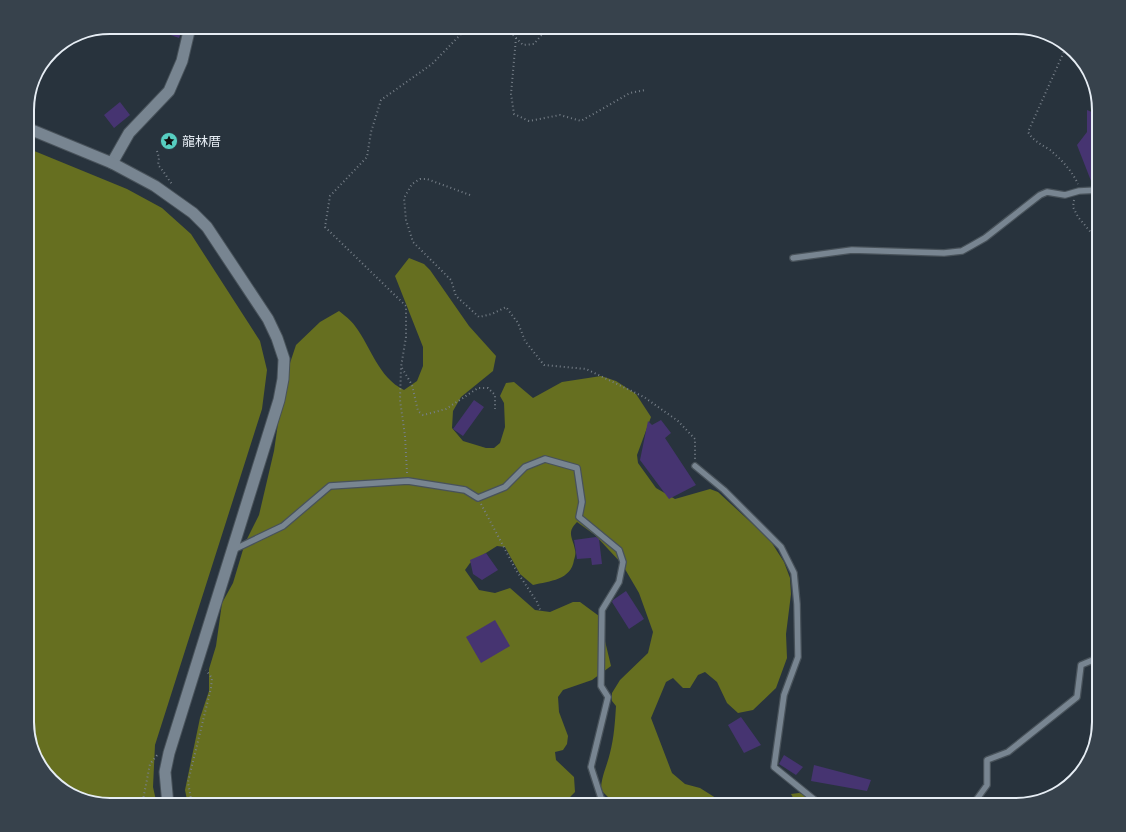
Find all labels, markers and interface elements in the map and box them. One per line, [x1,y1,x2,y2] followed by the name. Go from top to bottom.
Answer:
[159,131,179,151] place icon: 龍林厝
[182,134,221,149] place label: 龍林厝

